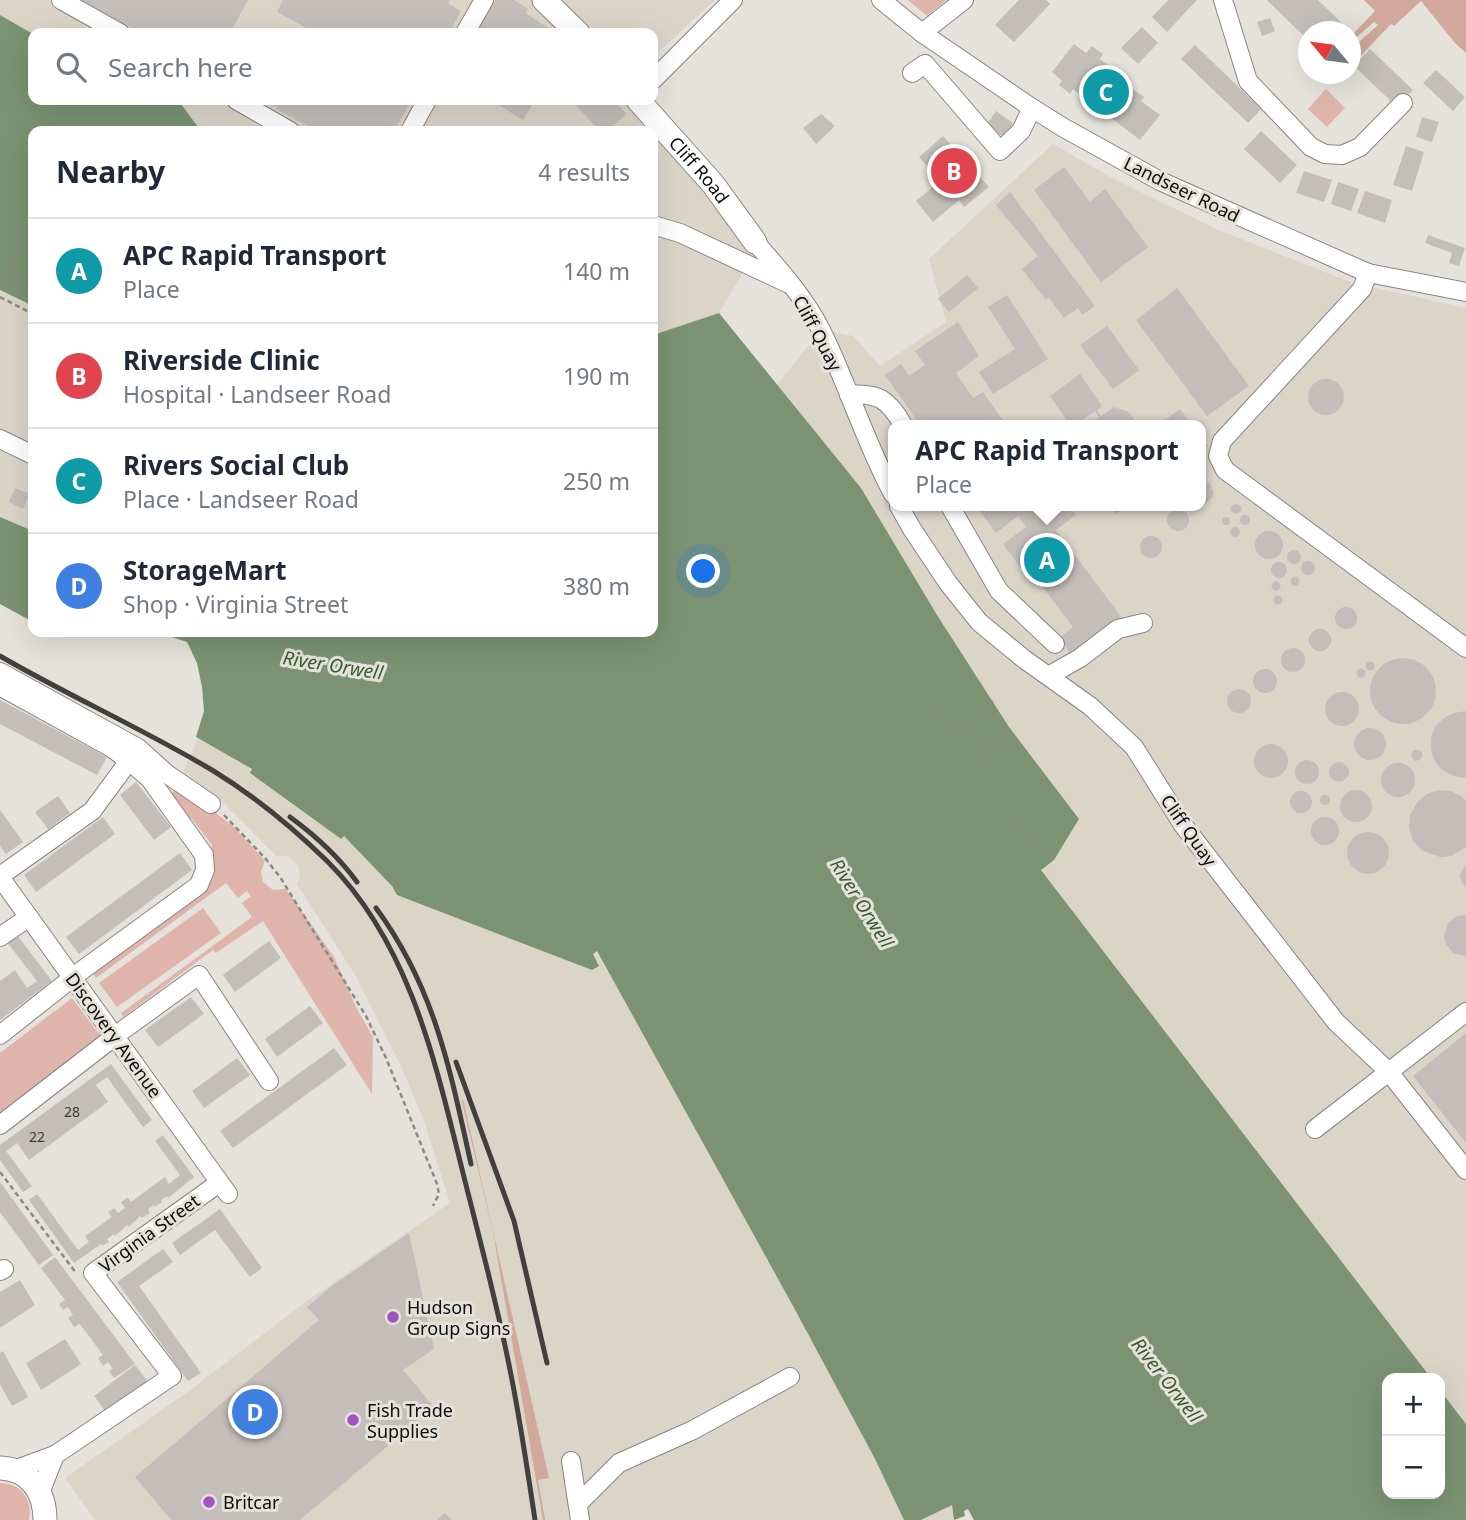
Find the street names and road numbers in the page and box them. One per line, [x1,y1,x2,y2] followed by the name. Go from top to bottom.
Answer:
[664,131,735,208] street label: Cliff Road
[1120,151,1244,227] street label: Landseer Road
[788,291,848,376] street label: Cliff Quay
[1156,789,1223,871] street label: Cliff Quay
[60,968,168,1102] street label: Discovery Avenue
[94,1188,205,1278] street label: Virginia Street

